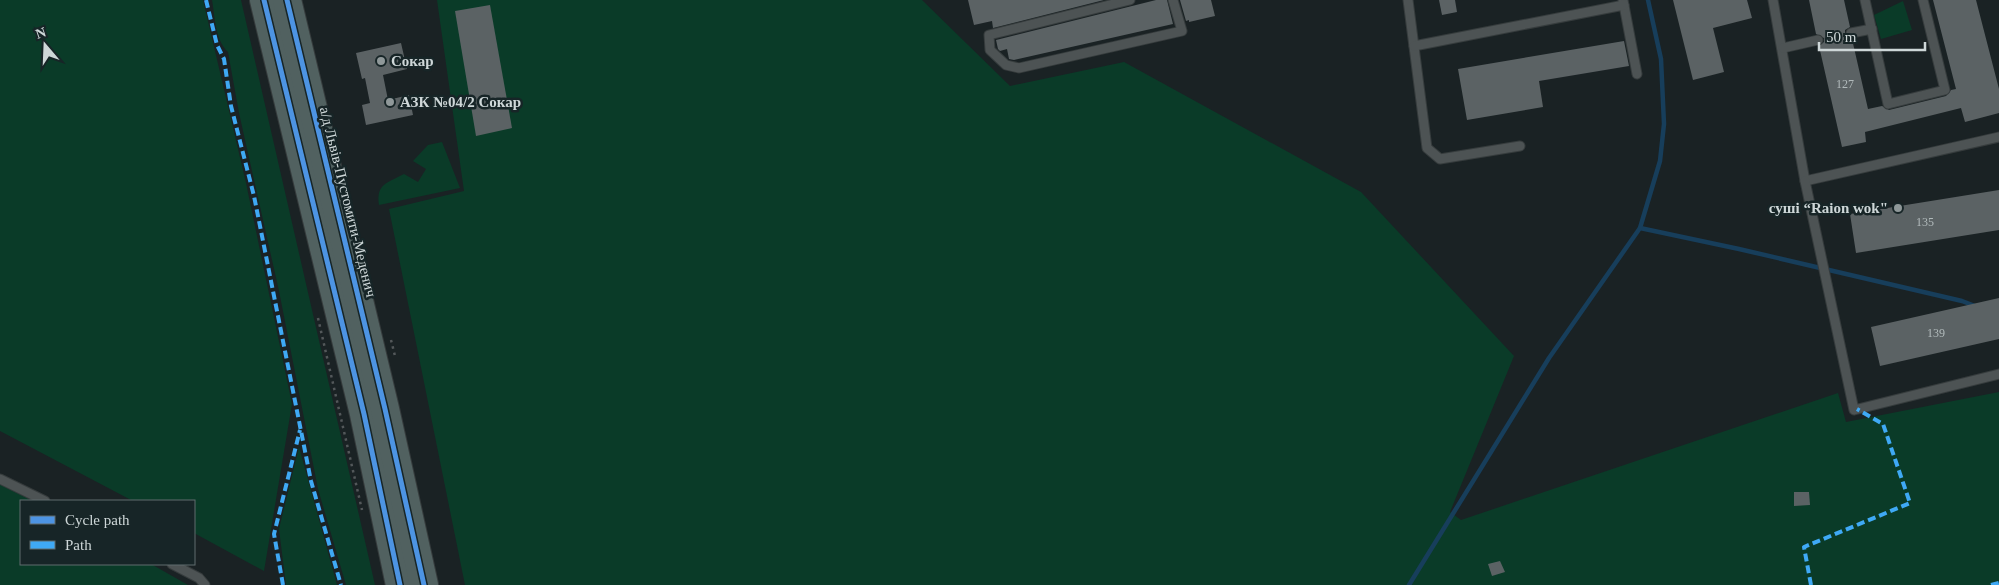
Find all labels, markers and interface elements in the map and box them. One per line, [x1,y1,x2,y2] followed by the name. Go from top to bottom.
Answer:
[20,20,70,70] north arrow
[1819,20,1925,52] scale bar
[34,24,48,42] text: N
[1826,29,1857,45] text: 50 m
[391,53,434,69] place label: Сокар
[375,55,387,67] marker: Сокар
[1836,77,1854,91] house number: 127
[400,94,521,110] place label: АЗК №04/2 Сокар
[384,96,396,108] marker: АЗК №04/2 Сокар
[317,105,380,299] street label: а/д Львів-Пустомити-Меденич
[1769,200,1888,216] place label: суші “Raion wok"
[1892,202,1904,214] marker: суші “Raion wok"
[1916,215,1934,229] house number: 135
[1927,326,1945,340] house number: 139
[20,500,195,565] legend
[65,512,130,528] text: Cycle path
[65,537,92,553] text: Path

